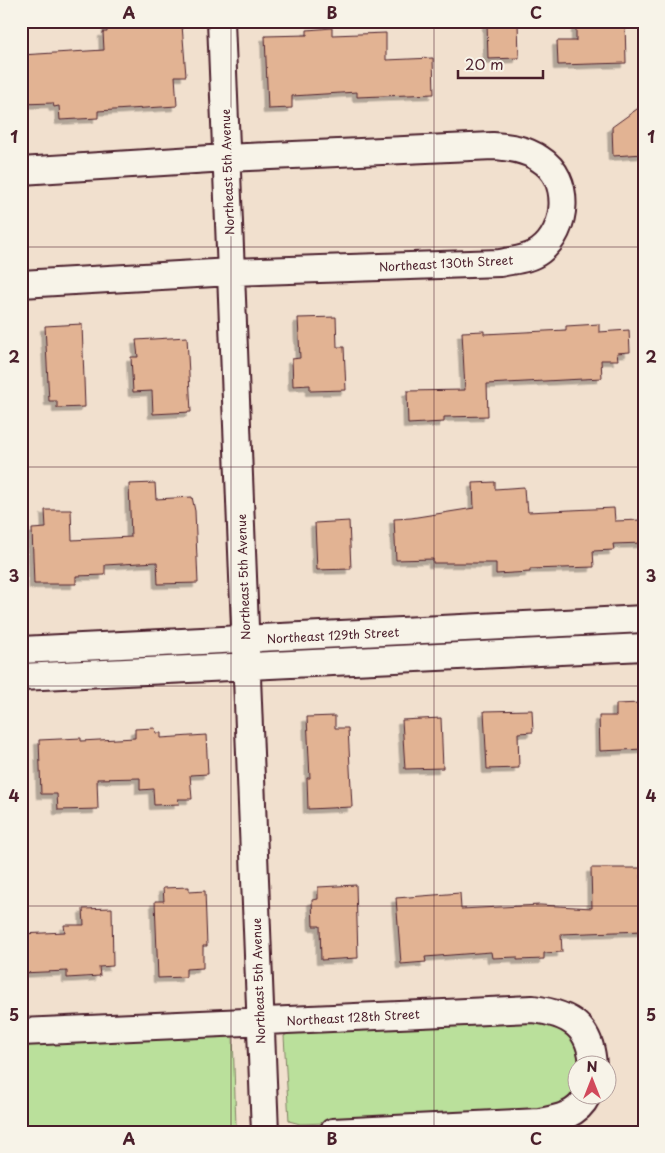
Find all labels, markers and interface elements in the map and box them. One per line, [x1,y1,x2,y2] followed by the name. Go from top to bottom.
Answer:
[123,0,136,24] text: A
[327,0,338,24] text: B
[530,0,542,24] text: C
[458,48,542,80] scale bar
[465,52,504,75] text: 20 m
[216,109,238,235] street label: Northeast 5th Avenue
[10,124,18,148] text: 1
[647,124,655,148] text: 1
[378,250,514,276] street label: Northeast 130th Street
[8,344,20,368] text: 2
[645,344,657,368] text: 2
[232,514,254,640] street label: Northeast 5th Avenue
[9,563,19,587] text: 3
[646,563,656,587] text: 3
[266,623,400,647] street label: Northeast 129th Street
[9,783,20,807] text: 4
[646,783,657,807] text: 4
[247,918,269,1044] street label: Northeast 5th Avenue
[9,1002,19,1026] text: 5
[646,1002,656,1026] text: 5
[286,1005,420,1029] street label: Northeast 128th Street
[568,1056,618,1106] north arrow
[586,1056,598,1077] text: N
[123,1126,136,1150] text: A
[327,1126,338,1150] text: B
[530,1126,542,1150] text: C

